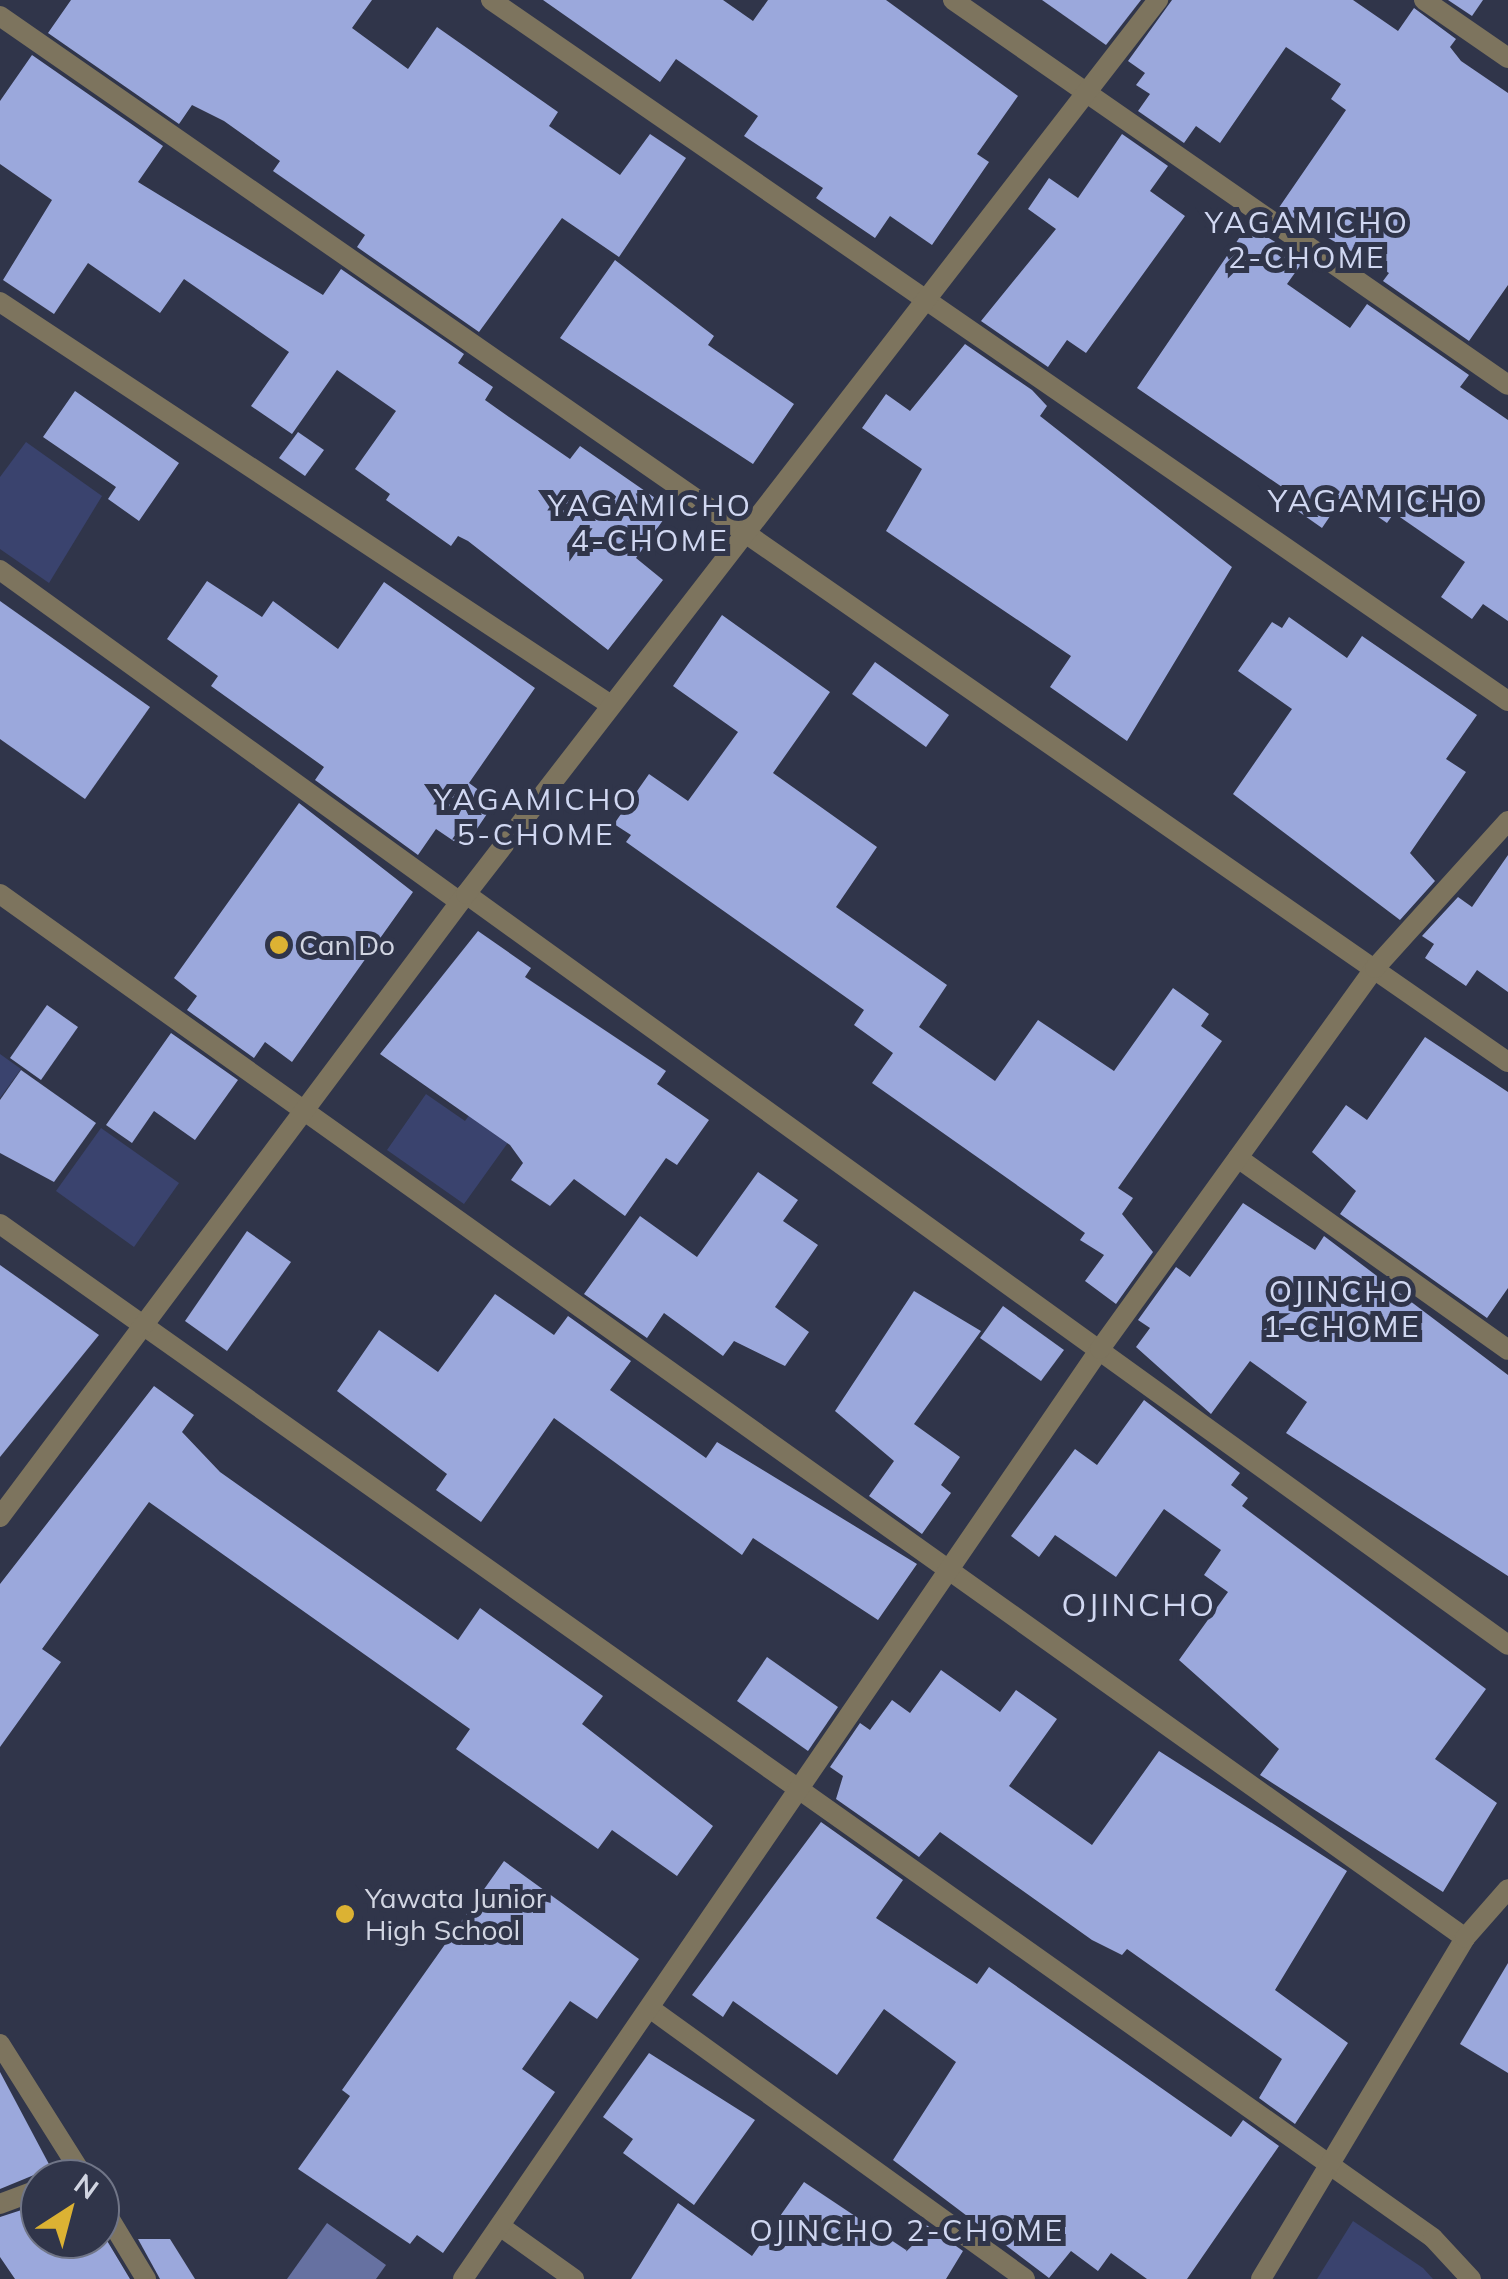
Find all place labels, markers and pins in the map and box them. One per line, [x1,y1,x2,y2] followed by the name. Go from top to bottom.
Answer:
[299,928,395,962] place label: Can Do
[268,934,290,956] marker: Can Do
[365,1881,546,1947] place label: Yawata Junior High School
[334,1903,356,1925] marker: Yawata Junior High School

